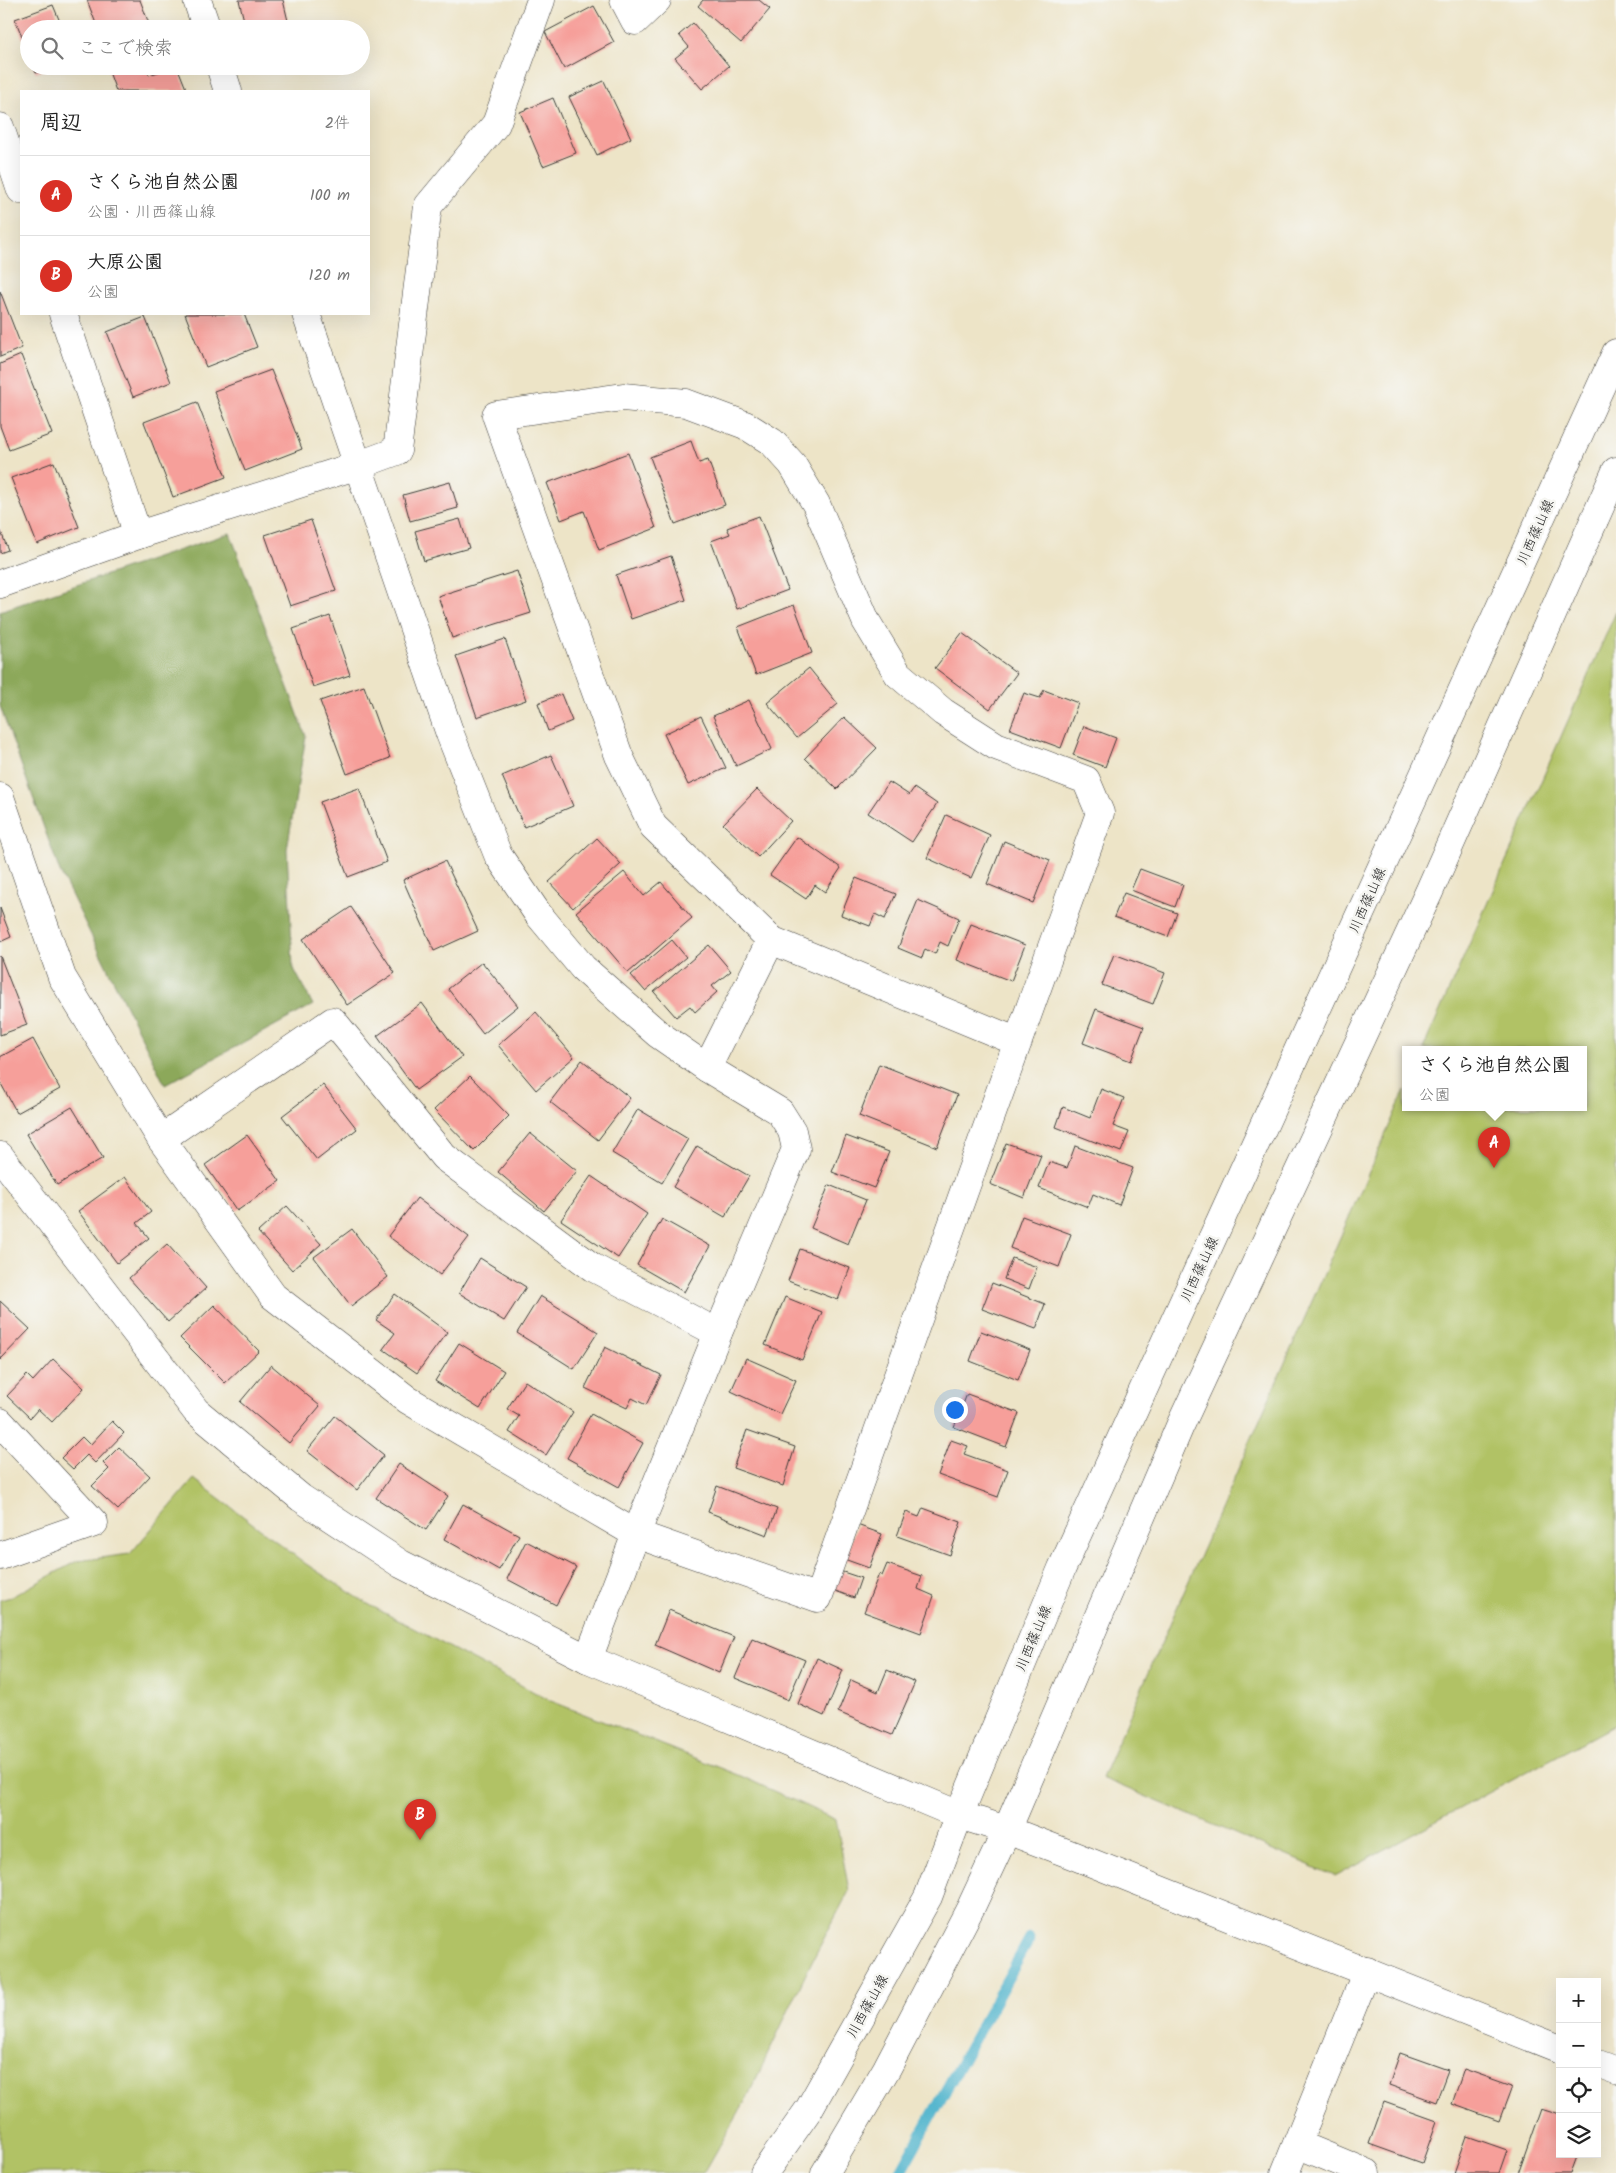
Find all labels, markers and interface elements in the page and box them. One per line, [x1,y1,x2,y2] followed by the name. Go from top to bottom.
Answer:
[20,20,370,75] search box
[38,34,66,62] icon: search
[78,34,173,64] text: ここで検索
[40,107,82,140] text: 周辺
[325,111,350,136] text: 2件
[87,168,239,198] text: さくら池自然公園
[51,183,61,208] text: A
[310,183,350,208] text: 100 m
[87,200,216,225] text: 公園 · 川西篠山線
[87,248,163,278] text: 大原公園
[51,263,61,288] text: B
[309,263,350,288] text: 120 m
[87,280,119,305] text: 公園
[1512,496,1560,569] street label: 川西篠山線
[1344,864,1392,937] street label: 川西篠山線
[1402,1046,1587,1111] popup
[1418,1051,1571,1081] text: さくら池自然公園
[1418,1083,1451,1108] text: 公園
[1478,1127,1510,1168] pin: A
[1175,1233,1225,1306] street label: 川西篠山線
[942,1397,968,1423] your location
[1010,1602,1058,1675] street label: 川西篠山線
[404,1799,436,1840] pin: B
[841,1971,894,2042] street label: 川西篠山線
[1556,1978,1601,2158] map controls
[1556,1978,1601,2023] button: +
[1556,2023,1601,2068] button: −
[1556,2068,1601,2113] button: locate
[1556,2113,1601,2158] button: layers

